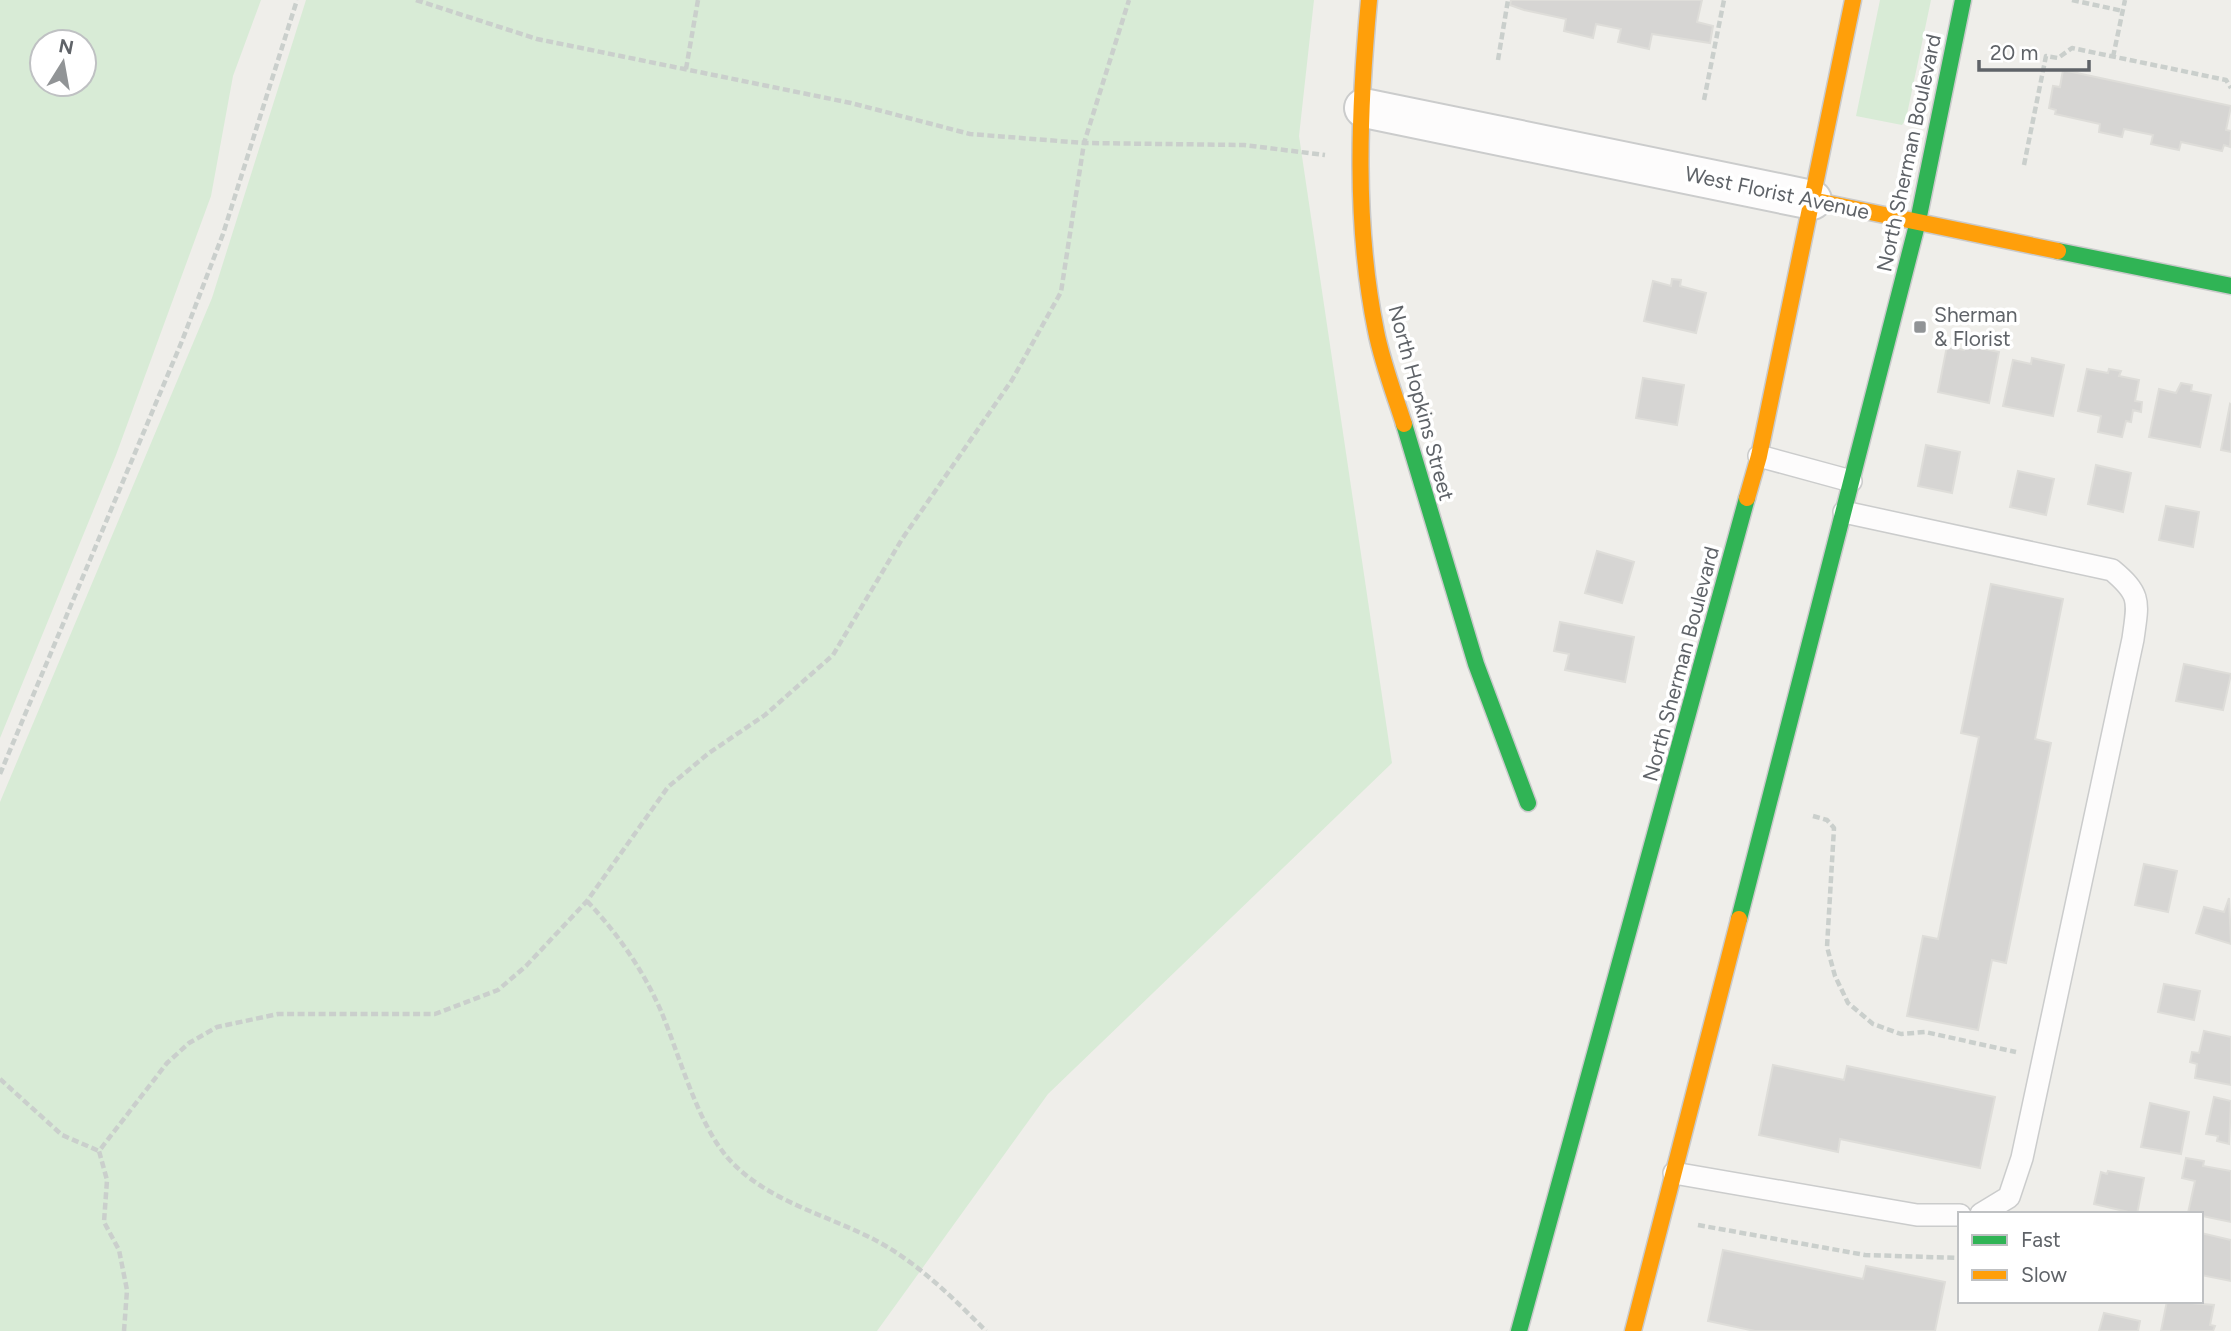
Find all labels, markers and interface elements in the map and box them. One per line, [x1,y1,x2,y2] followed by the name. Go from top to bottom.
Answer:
[28,28,98,98] north arrow
[1979,28,2089,72] scale bar
[1871,32,1946,274] street label: North Sherman Boulevard
[57,34,76,59] text: N
[1990,40,2038,65] text: 20 m
[1683,161,1872,224] street label: West Florist Avenue
[1383,302,1460,503] street label: North Hopkins Street
[1934,302,2017,351] place label: Sherman & Florist
[1912,319,1928,335] marker: Sherman & Florist
[1637,544,1724,784] street label: North Sherman Boulevard
[1958,1212,2203,1303] legend
[2021,1227,2061,1252] text: Fast
[2021,1262,2067,1287] text: Slow

